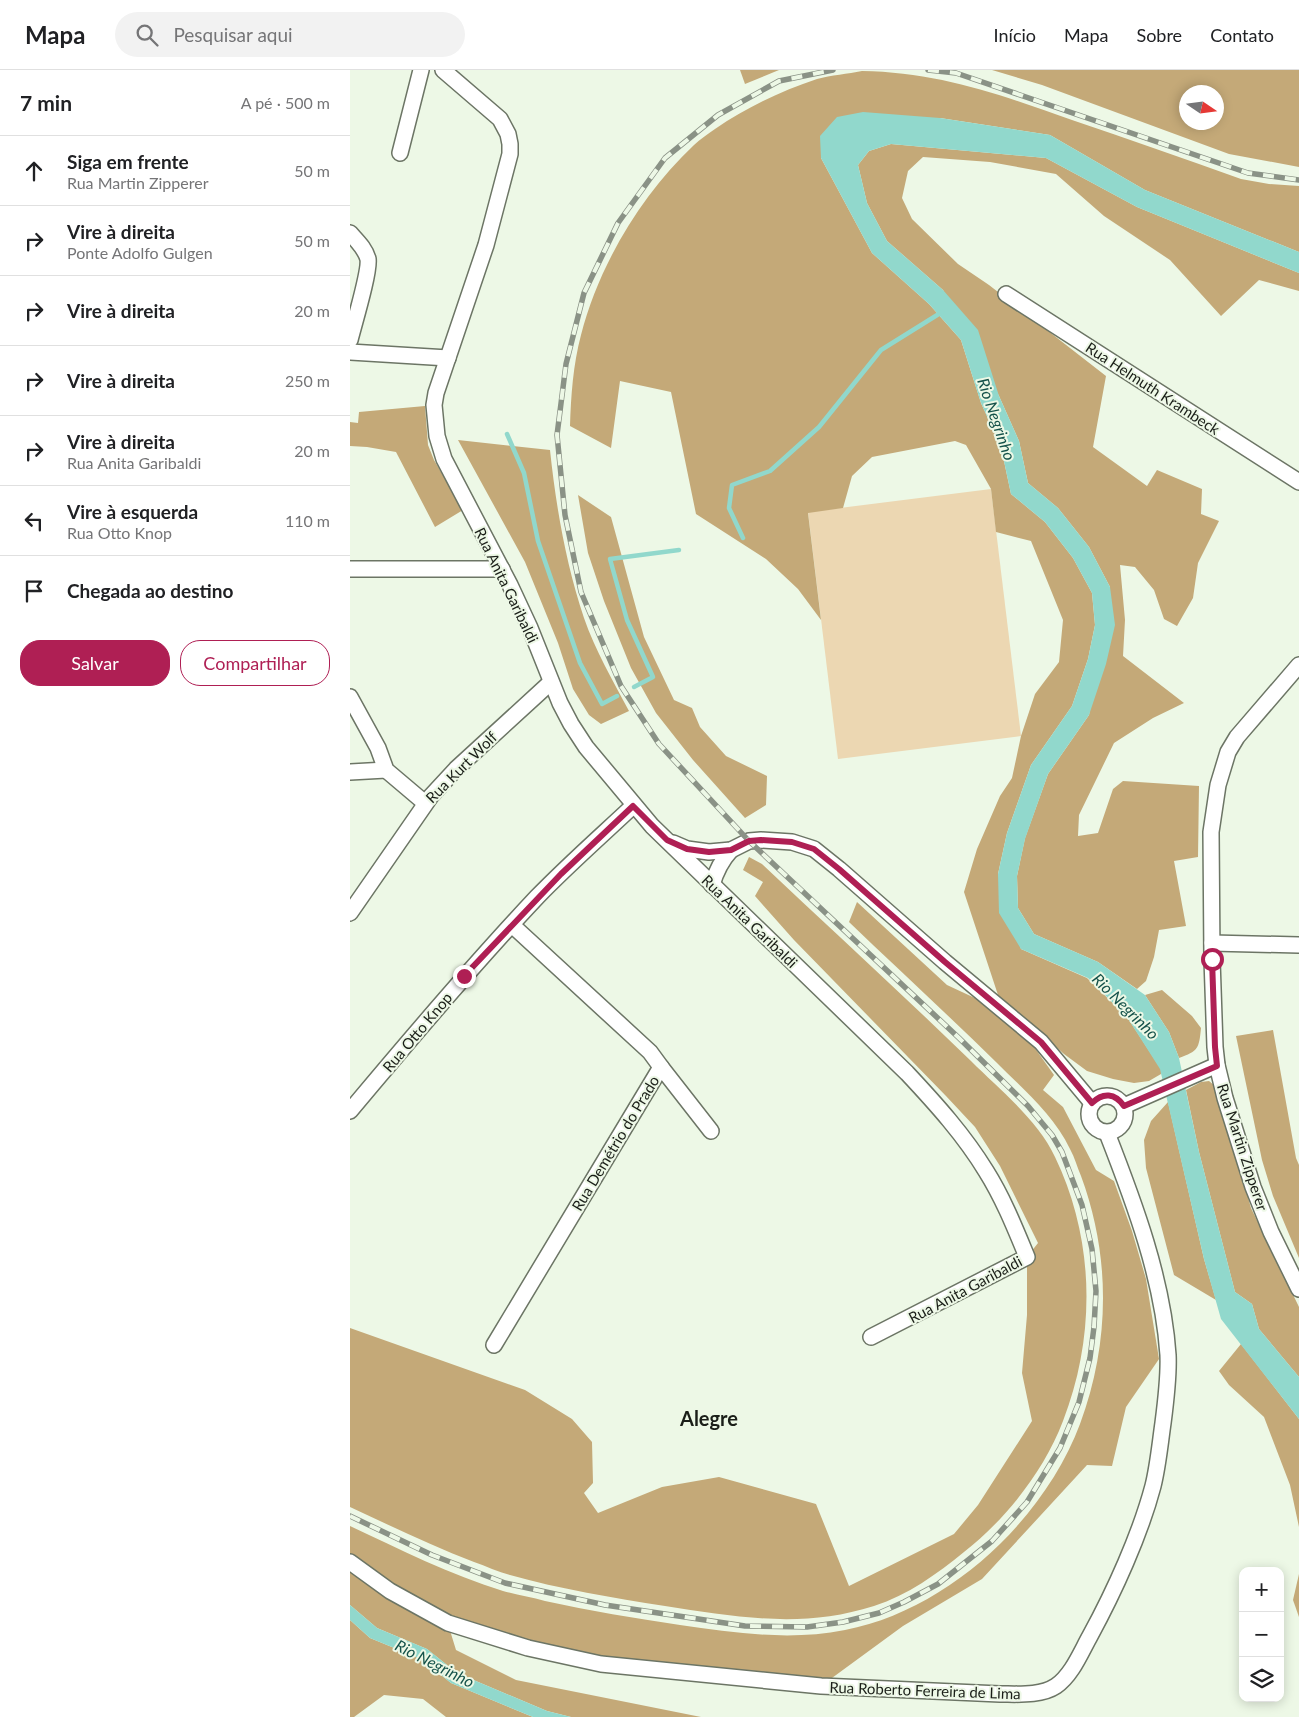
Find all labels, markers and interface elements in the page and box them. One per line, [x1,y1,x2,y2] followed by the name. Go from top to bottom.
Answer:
[115,12,465,57] search box
[25,20,85,49] text: Mapa
[133,21,161,49] icon: search
[173,23,293,46] text: Pesquisar aqui
[994,24,1036,46] text: Início
[1064,24,1108,46] text: Mapa
[1136,24,1182,46] text: Sobre
[1210,24,1274,46] text: Contato
[1179,85,1224,130] north arrow
[20,90,72,115] text: 7 min
[241,93,330,112] text: A pé · 500 m
[67,150,189,173] text: Siga em frente
[20,157,48,185] icon: ahead
[294,161,330,180] text: 50 m
[67,173,209,192] text: Rua Martin Zipperer
[67,220,175,243] text: Vire à direita
[20,227,48,255] icon: right
[294,231,330,250] text: 50 m
[67,243,213,262] text: Ponte Adolfo Gulgen
[20,297,48,325] icon: right
[67,299,175,322] text: Vire à direita
[294,301,330,320] text: 20 m
[1083,338,1224,438] street label: Rua Helmuth Krambeck
[20,367,48,395] icon: right
[67,369,175,392] text: Vire à direita
[285,371,330,390] text: 250 m
[974,375,1020,463] water label: Rio Negrinho
[67,430,175,453] text: Vire à direita
[20,437,48,465] icon: right
[294,441,330,460] text: 20 m
[67,453,201,472] text: Rua Anita Garibaldi
[67,500,198,523] text: Vire à esquerda
[20,507,48,535] icon: left
[285,511,330,530] text: 110 m
[67,523,172,542] text: Rua Otto Knop
[471,525,543,645] street label: Rua Anita Garibaldi
[20,577,48,605] icon: arrive
[67,579,233,602] text: Chegada ao destino
[20,640,170,686] button: Salvar
[180,640,330,686] button: Compartilhar
[422,727,501,806] street label: Rua Kurt Wolf
[698,871,802,971] street label: Rua Anita Garibaldi
[1201,948,1224,971] route start
[453,965,476,988] route end
[1089,969,1163,1043] water label: Rio Negrinho
[378,988,456,1076] street label: Rua Otto Knop
[568,1072,662,1214] street label: Rua Demétrio do Prado
[1214,1081,1272,1213] street label: Rua Martin Zipperer
[905,1252,1025,1326] street label: Rua Anita Garibaldi
[679,1406,738,1430] district label: Alegre
[1239,1567,1284,1702] map controls
[1239,1567,1284,1612] button: +
[1239,1612,1284,1657] button: −
[392,1635,478,1691] water label: Rio Negrinho
[1239,1657,1284,1702] button: layers
[829,1678,1021,1702] street label: Rua Roberto Ferreira de Lima

